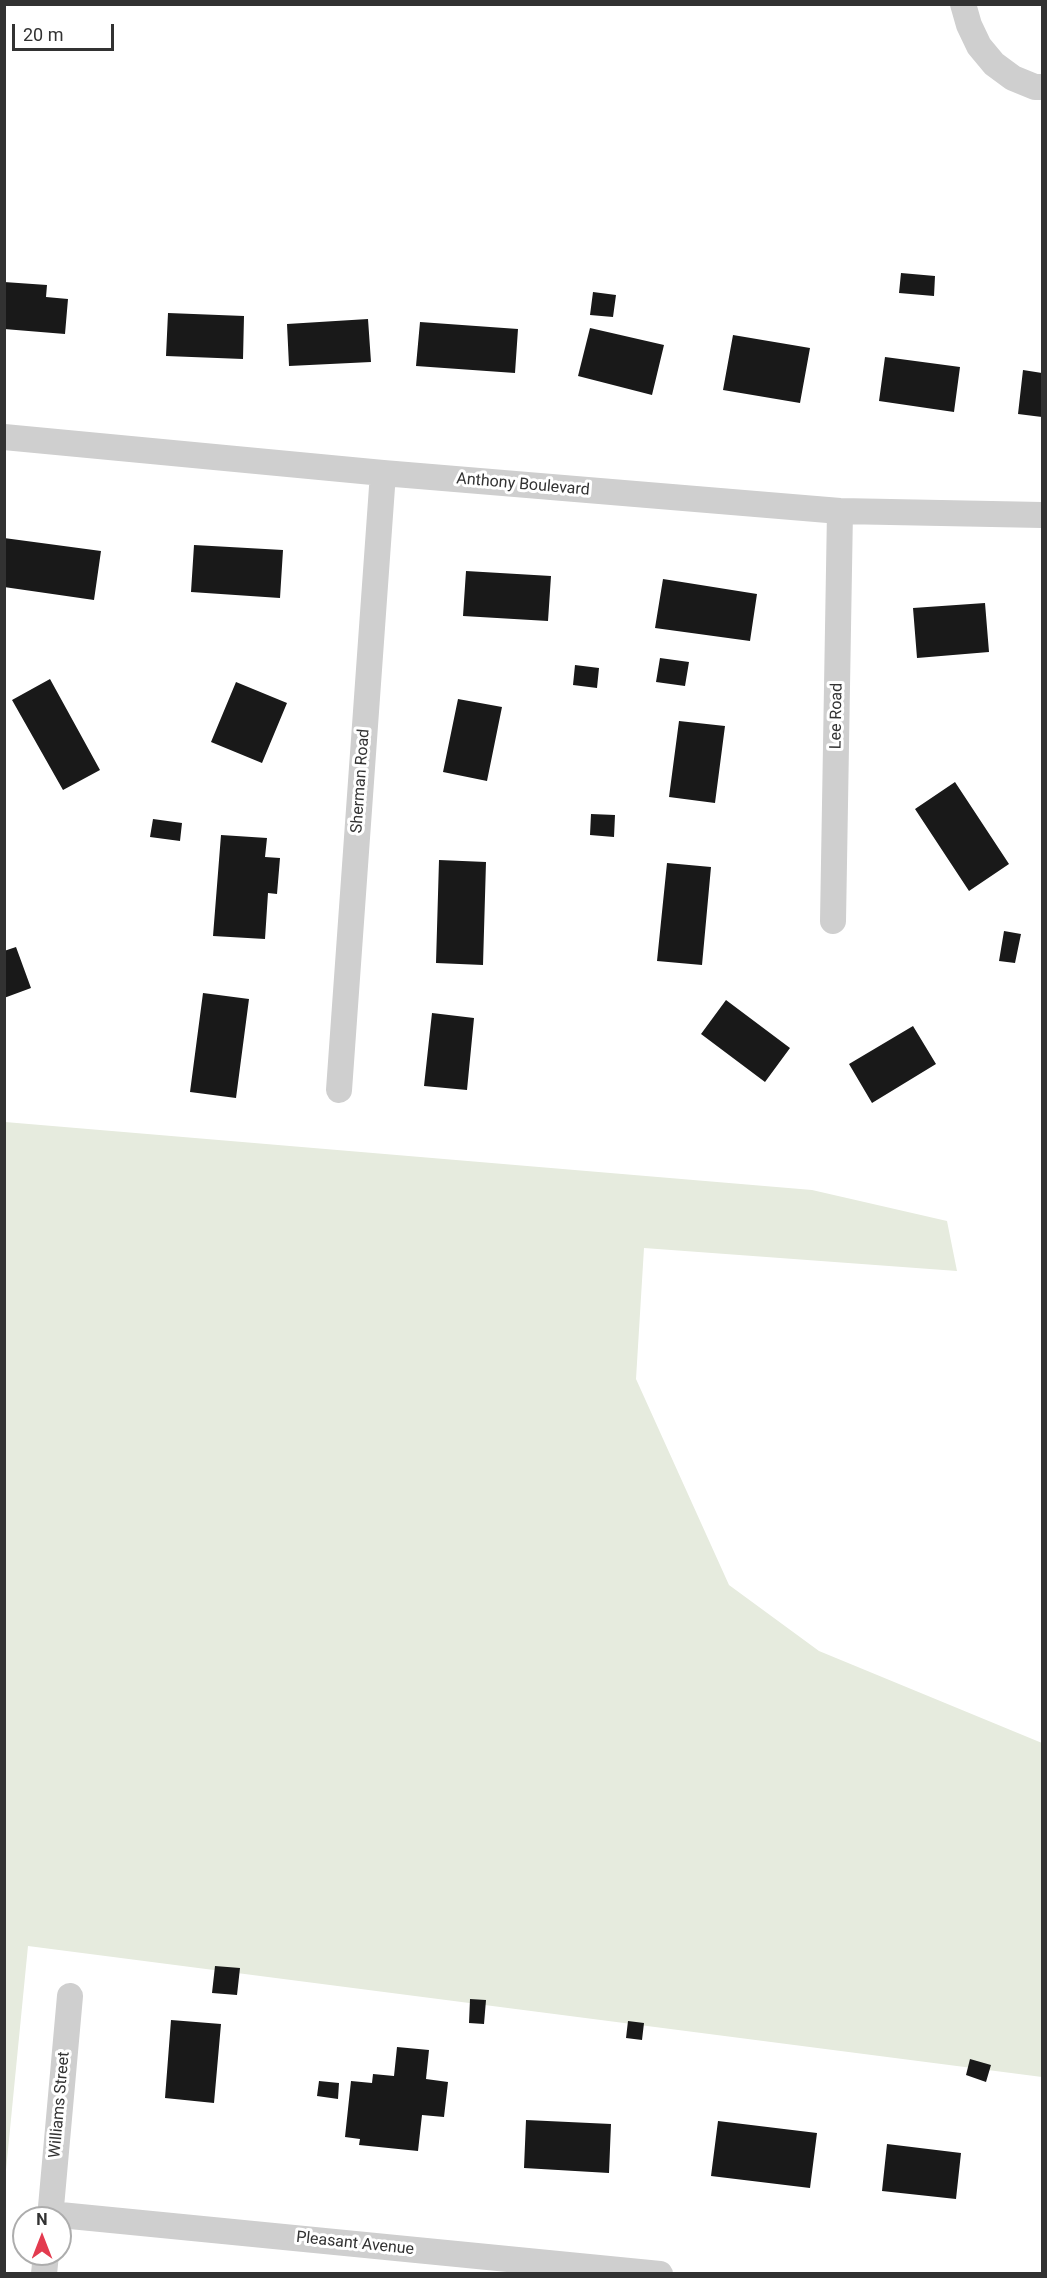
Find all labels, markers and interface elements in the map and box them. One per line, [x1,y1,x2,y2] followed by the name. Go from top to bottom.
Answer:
[15,12,117,50] scale bar
[23,24,63,45] text: 20 m
[456,470,590,500] street label: Anthony Boulevard
[827,683,847,749] street label: Lee Road
[348,728,374,834] street label: Sherman Road
[46,2051,74,2159] street label: Williams Street
[12,2206,72,2266] north arrow
[36,2210,48,2229] text: N
[295,2228,415,2260] street label: Pleasant Avenue

